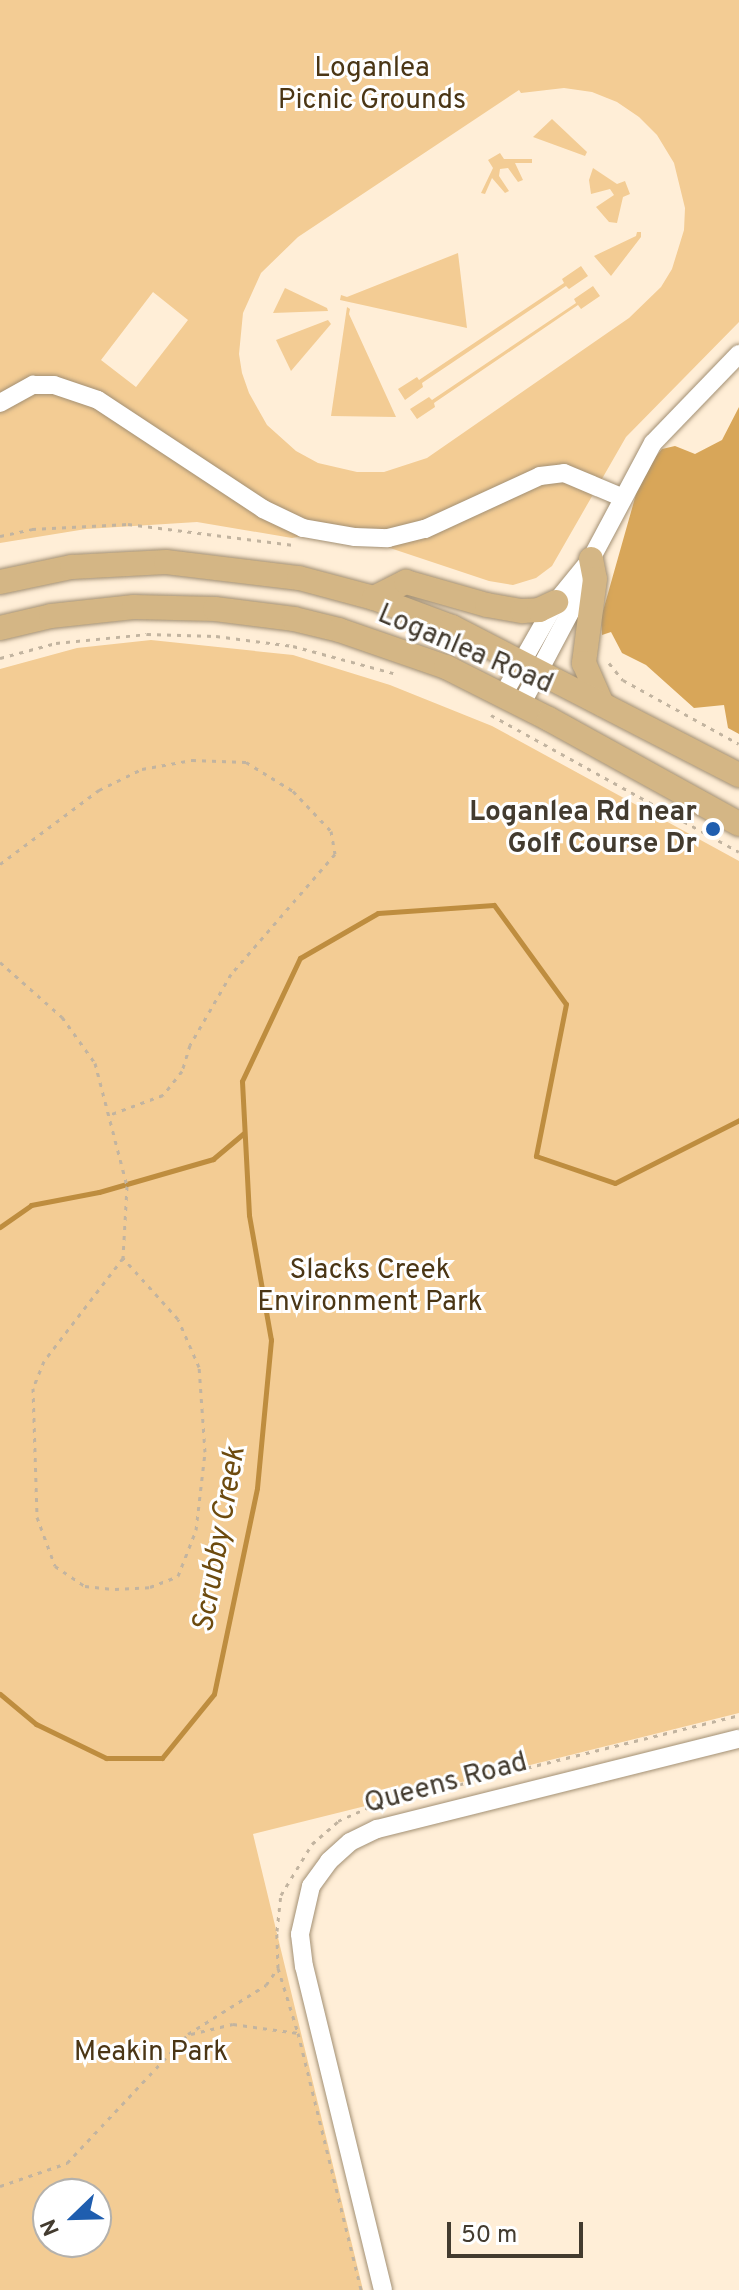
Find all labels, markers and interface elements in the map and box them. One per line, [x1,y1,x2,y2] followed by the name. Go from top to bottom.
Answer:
[278,52,466,118] park label: Loganlea Picnic Grounds
[372,598,558,702] street label: Loganlea Road
[469,796,697,862] place label: Loganlea Rd near Golf Course Dr
[704,820,722,838] marker: Loganlea Rd near Golf Course Dr
[257,1254,483,1320] park label: Slacks Creek Environment Park
[187,1444,255,1636] water label: Scrubby Creek
[361,1746,531,1822] street label: Queens Road
[74,2036,228,2070] park label: Meakin Park
[32,2178,112,2258] north arrow
[451,2206,587,2256] scale bar
[36,2214,67,2239] text: N
[461,2221,517,2251] text: 50 m

